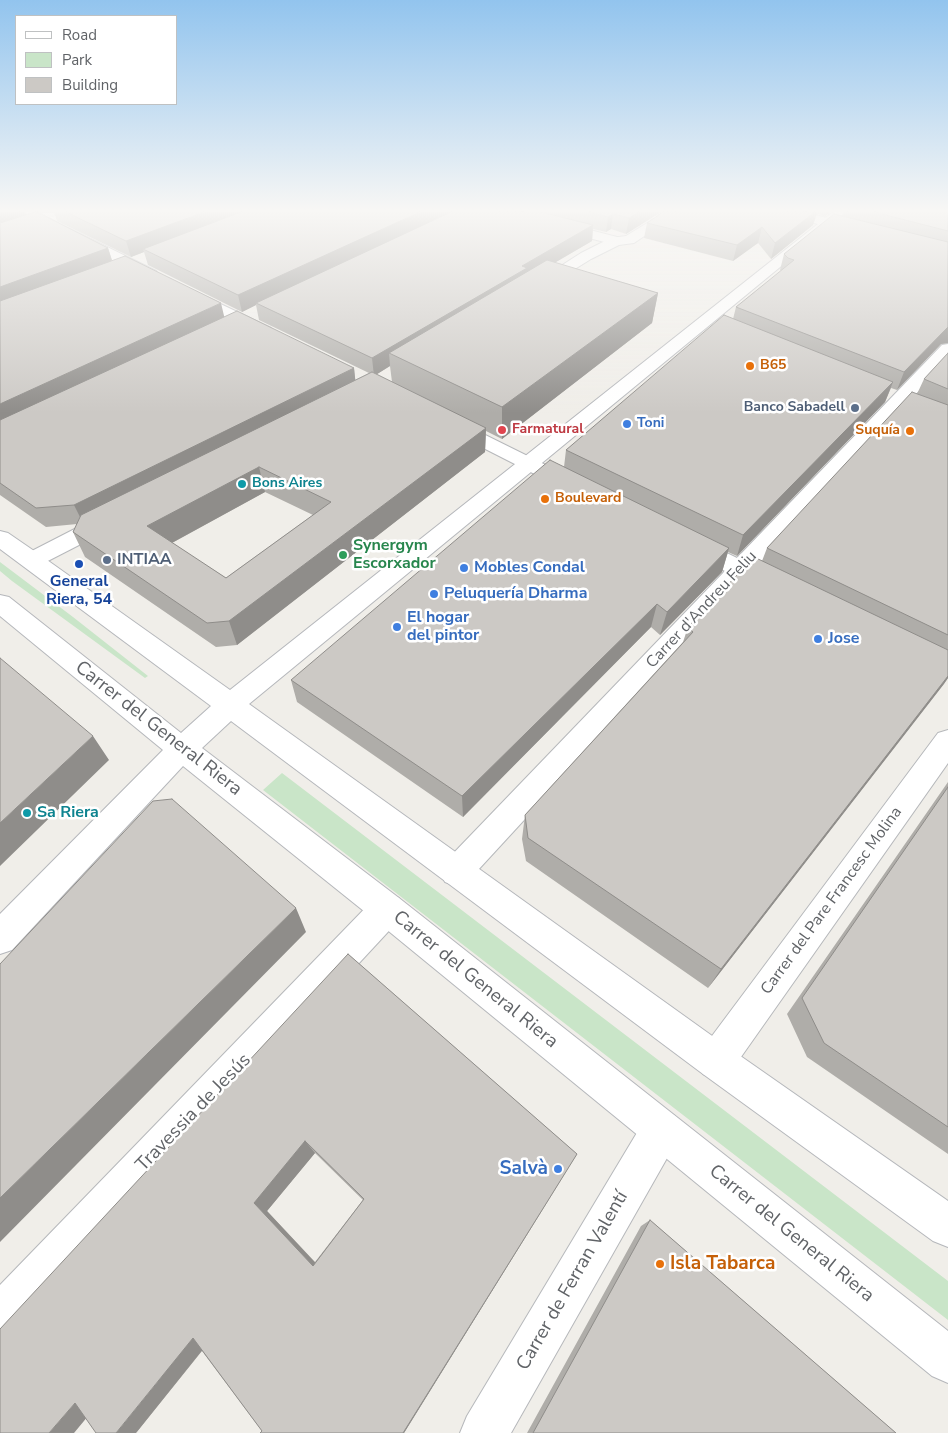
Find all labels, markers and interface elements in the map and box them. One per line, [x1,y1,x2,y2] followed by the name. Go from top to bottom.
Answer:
[15,15,178,105] legend
[62,25,97,45] text: Road
[62,50,92,70] text: Park
[62,75,118,95] text: Building
[760,358,786,374] place label: B65
[744,360,756,372] marker: B65
[744,400,845,416] place label: Banco Sabadell
[849,402,861,414] marker: Banco Sabadell
[637,416,664,432] place label: Toni
[621,418,633,430] marker: Toni
[512,422,584,438] place label: Farmatural
[855,423,900,439] place label: Suquía
[496,424,508,436] marker: Farmatural
[904,425,916,437] marker: Suquía
[252,476,322,492] place label: Bons Aires
[236,478,248,490] marker: Bons Aires
[555,491,621,507] place label: Boulevard
[539,493,551,505] marker: Boulevard
[353,536,436,574] place label: Synergym Escorxador
[643,547,761,673] street label: Carrer d'Andreu Feliu
[337,549,349,561] marker: Synergym Escorxador
[117,550,172,570] place label: INTIAA
[101,554,113,566] marker: INTIAA
[73,558,85,570] marker: General Riera, 54
[474,558,585,578] place label: Mobles Condal
[458,562,470,574] marker: Mobles Condal
[46,572,112,610] place label: General Riera, 54
[444,584,587,604] place label: Peluquería Dharma
[428,588,440,600] marker: Peluquería Dharma
[407,608,479,646] place label: El hogar del pintor
[391,621,403,633] marker: El hogar del pintor
[828,629,859,649] place label: Jose
[812,633,824,645] marker: Jose
[70,657,246,801] street label: Carrer del General Riera
[37,803,99,823] place label: Sa Riera
[757,803,907,999] street label: Carrer del Pare Francesc Molina
[21,807,33,819] marker: Sa Riera
[388,906,562,1054] street label: Carrer del General Riera
[132,1049,256,1177] street label: Travessia de Jesús
[500,1158,548,1180] place label: Salvà
[704,1160,878,1308] street label: Carrer del General Riera
[552,1163,564,1175] marker: Salvà
[512,1187,634,1375] street label: Carrer de Ferran Valentí
[670,1253,775,1275] place label: Isla Tabarca
[654,1258,666,1270] marker: Isla Tabarca

